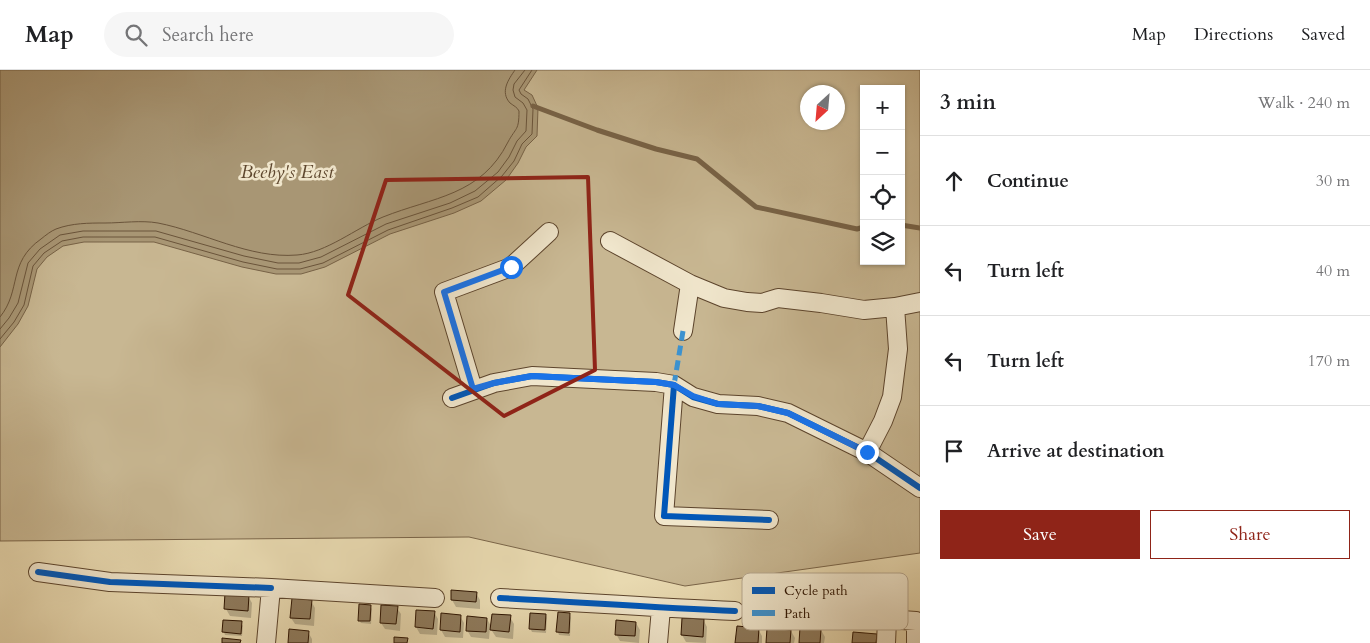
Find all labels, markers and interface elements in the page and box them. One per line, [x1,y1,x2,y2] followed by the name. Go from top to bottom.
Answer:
[104,12,454,57] search box
[25,18,74,51] text: Map
[122,21,150,49] icon: search
[162,22,254,48] text: Search here
[1132,22,1166,47] text: Map
[1194,22,1273,47] text: Directions
[1301,22,1345,47] text: Saved
[800,85,845,130] north arrow
[860,85,905,265] map controls
[860,85,905,130] button: +
[940,88,996,117] text: 3 min
[1258,92,1350,114] text: Walk · 240 m
[860,130,905,175] button: −
[240,159,334,185] water label: Beeby's East
[940,167,968,195] icon: ahead
[987,168,1069,194] text: Continue
[1316,170,1350,192] text: 30 m
[860,175,905,220] button: locate
[860,220,905,265] button: layers
[500,256,523,279] route start
[940,257,968,285] icon: left
[987,258,1064,284] text: Turn left
[1316,260,1350,282] text: 40 m
[940,347,968,375] icon: left
[987,348,1064,374] text: Turn left
[1308,350,1350,372] text: 170 m
[940,437,968,465] icon: arrive
[987,438,1164,464] text: Arrive at destination
[856,441,879,464] route end
[940,510,1140,559] button: Save
[1150,510,1350,559] button: Share
[742,573,908,630] legend
[784,581,848,600] text: Cycle path
[784,604,811,623] text: Path

